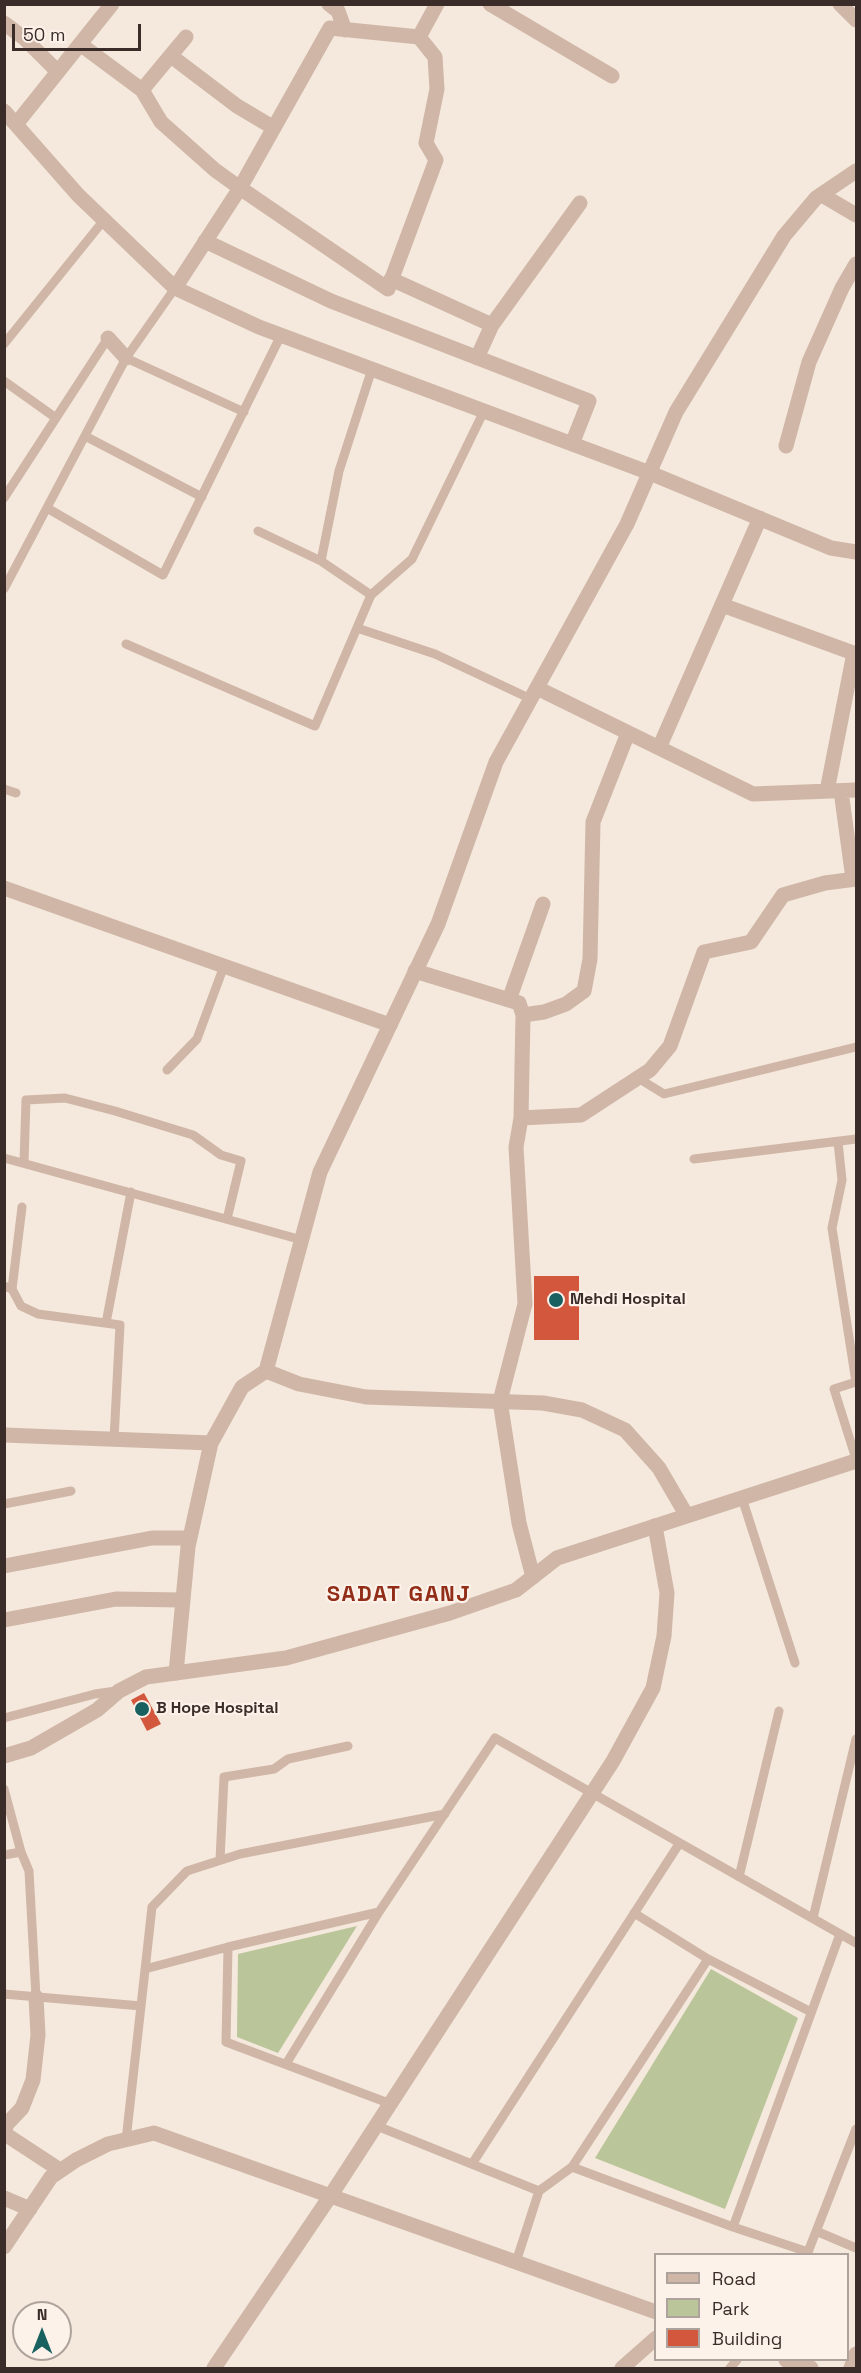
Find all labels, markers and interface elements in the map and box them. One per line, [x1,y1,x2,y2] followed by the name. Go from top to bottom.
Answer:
[15,12,144,50] scale bar
[23,23,65,46] text: 50 m
[570,1290,686,1310] place label: Mehdi Hospital
[547,1291,565,1309] marker: Mehdi Hospital
[327,1582,471,1608] district label: SADAT GANJ
[156,1699,278,1719] place label: B Hope Hospital
[133,1700,151,1718] marker: B Hope Hospital
[654,2253,849,2361] legend
[712,2267,756,2290] text: Road
[712,2297,749,2320] text: Park
[12,2301,72,2361] north arrow
[37,2304,47,2325] text: N
[712,2327,782,2350] text: Building

